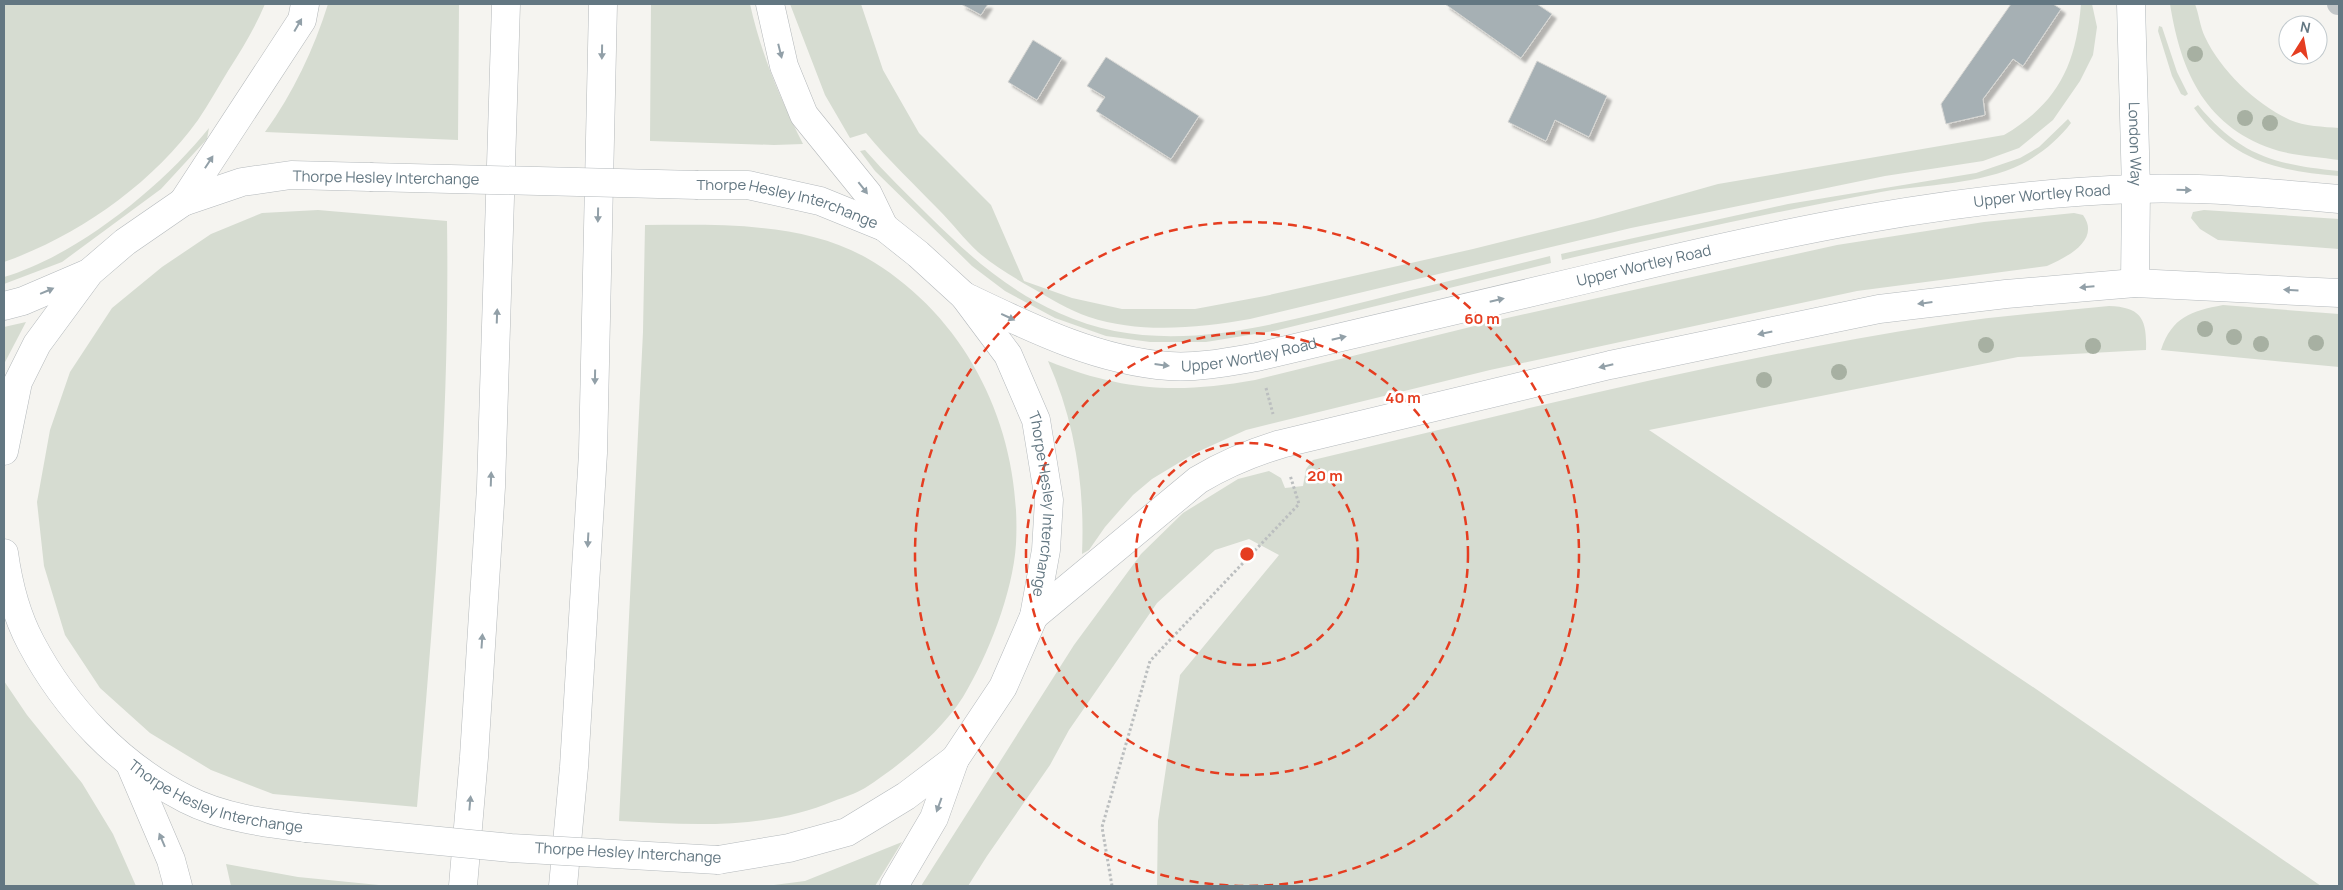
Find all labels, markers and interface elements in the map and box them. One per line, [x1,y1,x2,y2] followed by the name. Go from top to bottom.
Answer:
[2278,15,2328,65] north arrow
[2299,16,2312,37] text: N
[293,19,302,32] one-way arrow
[776,44,784,59] one-way arrow
[598,45,606,61] one-way arrow
[2124,102,2147,186] street label: London Way
[205,155,214,168] one-way arrow
[292,165,480,190] street label: Thorpe Hesley Interchange
[696,174,882,234] street label: Thorpe Hesley Interchange
[1972,179,2111,212] street label: Upper Wortley Road
[858,182,869,195] one-way arrow
[2177,187,2193,195] one-way arrow
[594,207,602,223] one-way arrow
[1574,239,1713,291] street label: Upper Wortley Road
[2078,283,2094,291] one-way arrow
[2282,285,2298,293] one-way arrow
[40,286,54,294] one-way arrow
[1490,296,1505,304] one-way arrow
[1917,299,1933,307] one-way arrow
[493,308,501,324] one-way arrow
[1464,308,1500,329] text: 60 m
[1001,313,1015,321] one-way arrow
[1757,329,1773,337] one-way arrow
[1181,332,1319,376] street label: Upper Wortley Road
[1332,334,1347,342] one-way arrow
[1154,361,1170,369] one-way arrow
[1599,362,1614,370] one-way arrow
[590,370,598,386] one-way arrow
[1385,387,1421,408] text: 40 m
[1023,408,1060,599] street label: Thorpe Hesley Interchange
[1307,465,1343,486] text: 20 m
[488,470,496,486] one-way arrow
[583,532,591,548] one-way arrow
[1238,545,1256,563] centre of rings
[478,632,486,648] one-way arrow
[124,755,304,838] street label: Thorpe Hesley Interchange
[467,795,475,811] one-way arrow
[934,797,942,812] one-way arrow
[158,833,166,847] one-way arrow
[534,837,722,868] street label: Thorpe Hesley Interchange

